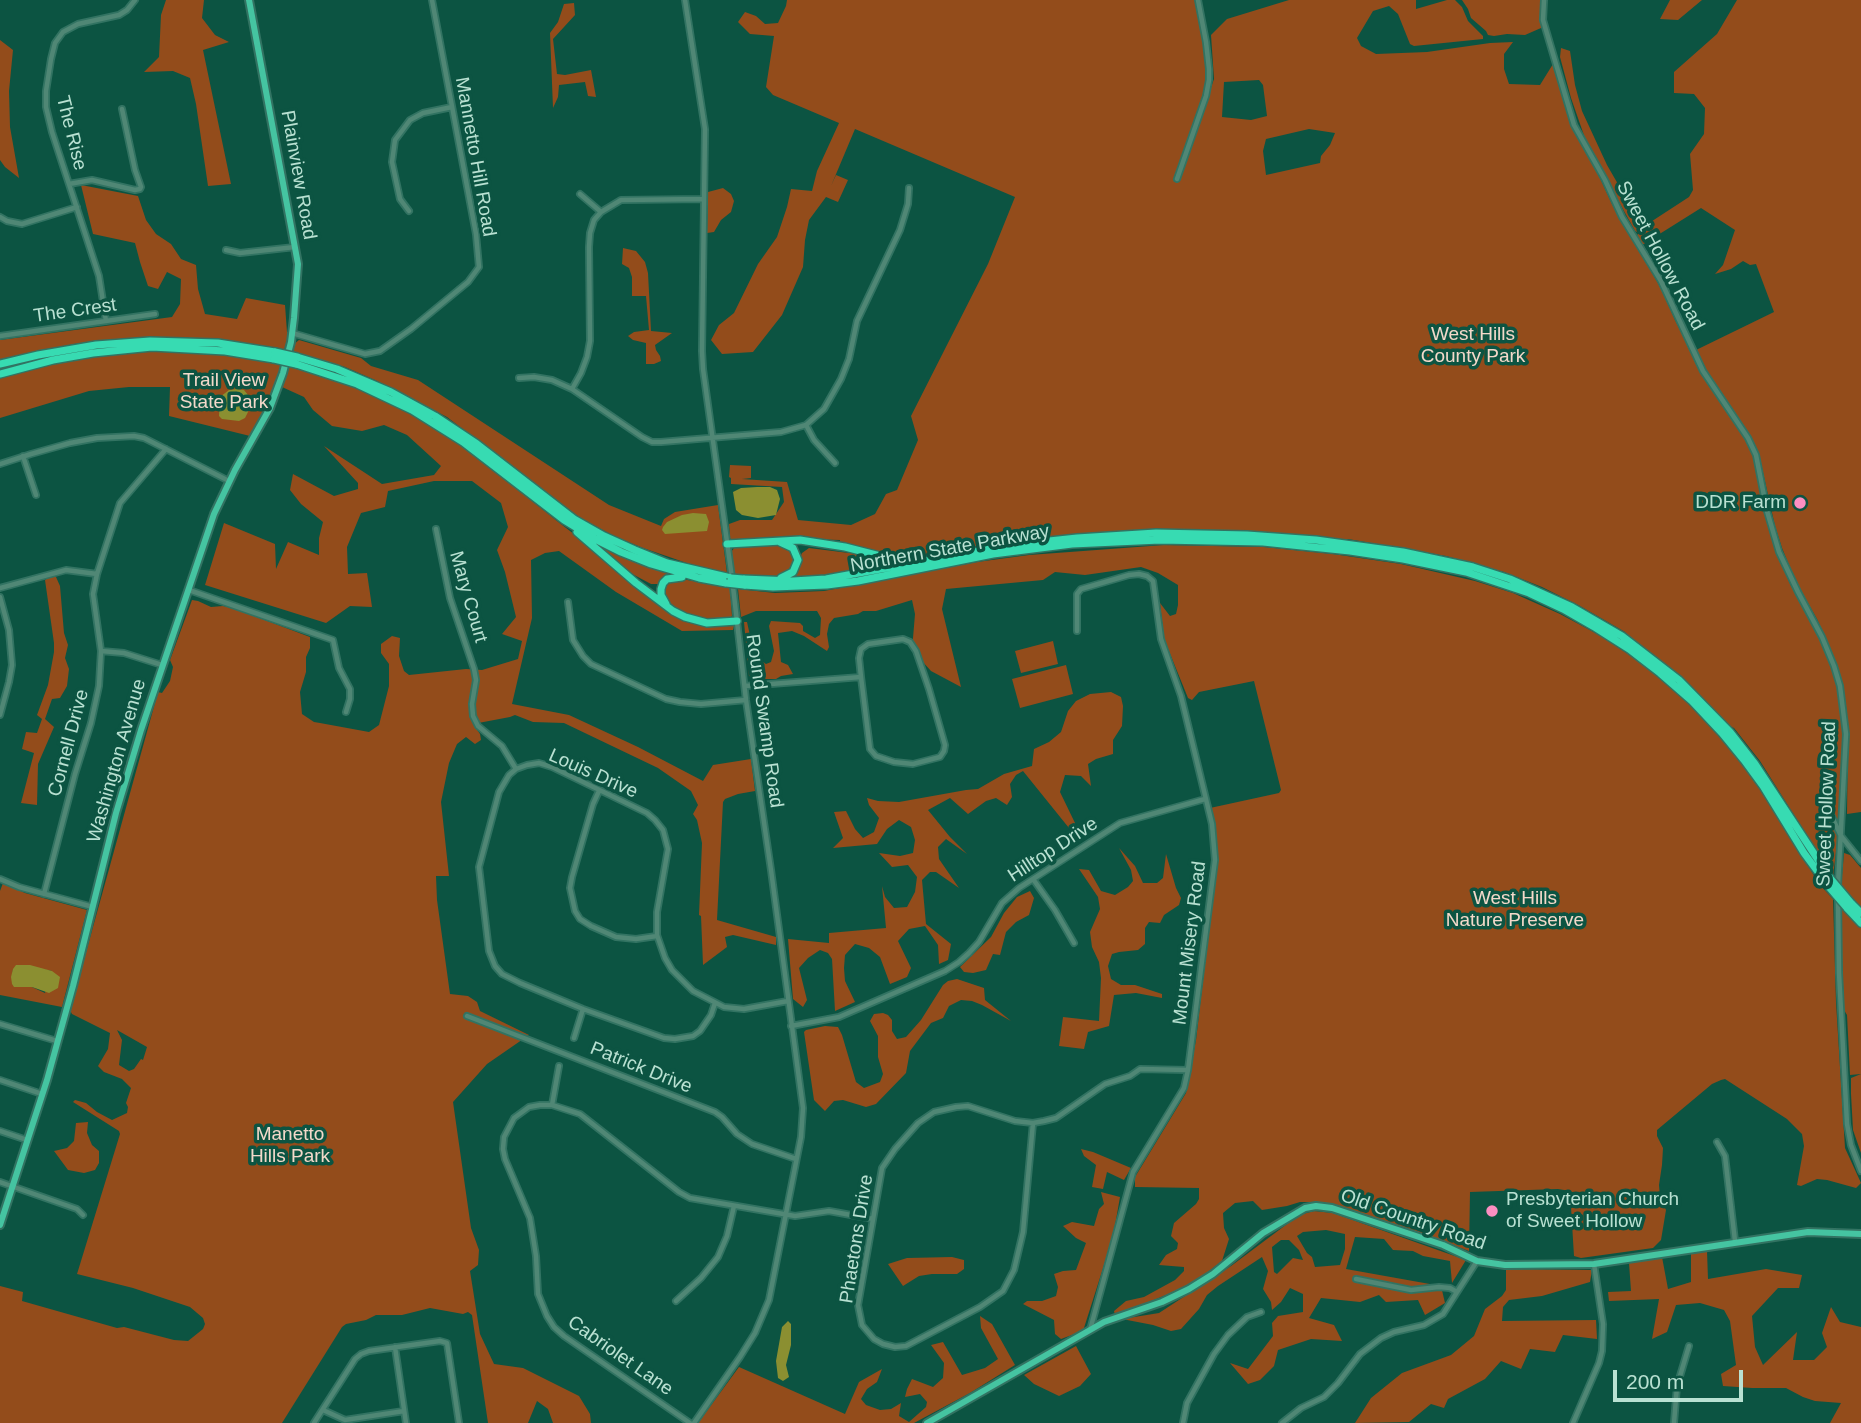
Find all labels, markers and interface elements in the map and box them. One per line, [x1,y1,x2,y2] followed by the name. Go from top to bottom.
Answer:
[450,75,500,239] street label: Mannetto Hill Road
[51,93,91,173] street label: The Rise
[275,109,321,241] street label: Plainview Road
[1611,177,1709,335] street label: Sweet Hollow Road
[32,294,118,328] street label: The Crest
[1421,324,1525,368] park label: West Hills County Park
[180,370,268,414] park label: Trail View State Park
[1695,492,1786,514] place label: DDR Farm
[1792,495,1808,511] marker: DDR Farm
[849,520,1051,578] street label: Northern State Parkway
[444,549,492,645] street label: Mary Court
[741,633,787,809] street label: Round Swamp Road
[83,677,151,845] street label: Washington Avenue
[44,687,94,799] street label: Cornell Drive
[1813,721,1841,887] street label: Sweet Hollow Road
[545,744,641,804] street label: Louis Drive
[1004,813,1102,887] street label: Hilltop Drive
[1169,860,1211,1026] street label: Mount Misery Road
[1446,888,1584,932] park label: West Hills Nature Preserve
[587,1037,695,1099] street label: Patrick Drive
[250,1124,330,1168] park label: Manetto Hills Park
[836,1173,878,1305] street label: Phaetons Drive
[1337,1184,1489,1256] street label: Old Country Road
[1506,1189,1679,1233] place label: Presbyterian Church of Sweet Hollow
[1484,1203,1500,1219] marker: Presbyterian Church of Sweet Hollow
[563,1311,677,1401] street label: Cabriolet Lane
[1616,1356,1745,1400] scale bar
[1626,1370,1684,1393] text: 200 m

